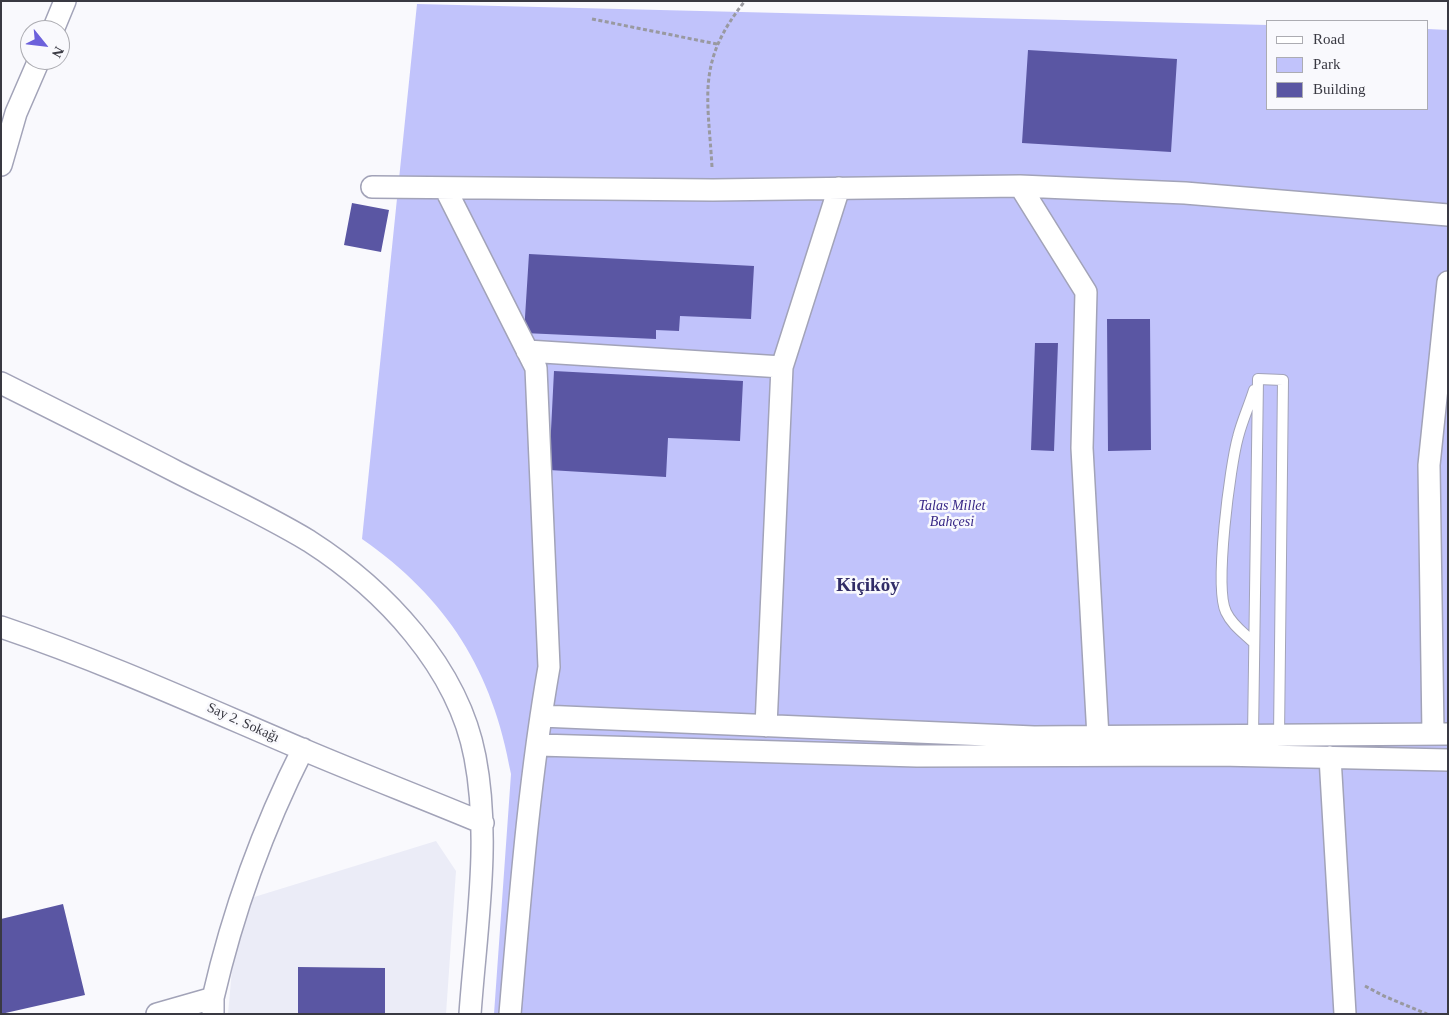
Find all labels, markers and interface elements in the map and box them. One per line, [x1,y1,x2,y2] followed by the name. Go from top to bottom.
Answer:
[20,20,70,70] north arrow
[1266,20,1429,110] legend
[1313,31,1345,47] text: Road
[49,44,67,60] text: N
[1313,56,1341,72] text: Park
[1313,81,1366,97] text: Building
[919,498,985,530] park label: Talas Millet Bahçesi
[836,575,900,597] district label: Kiçiköy
[204,700,282,746] street label: Say 2. Sokağı

